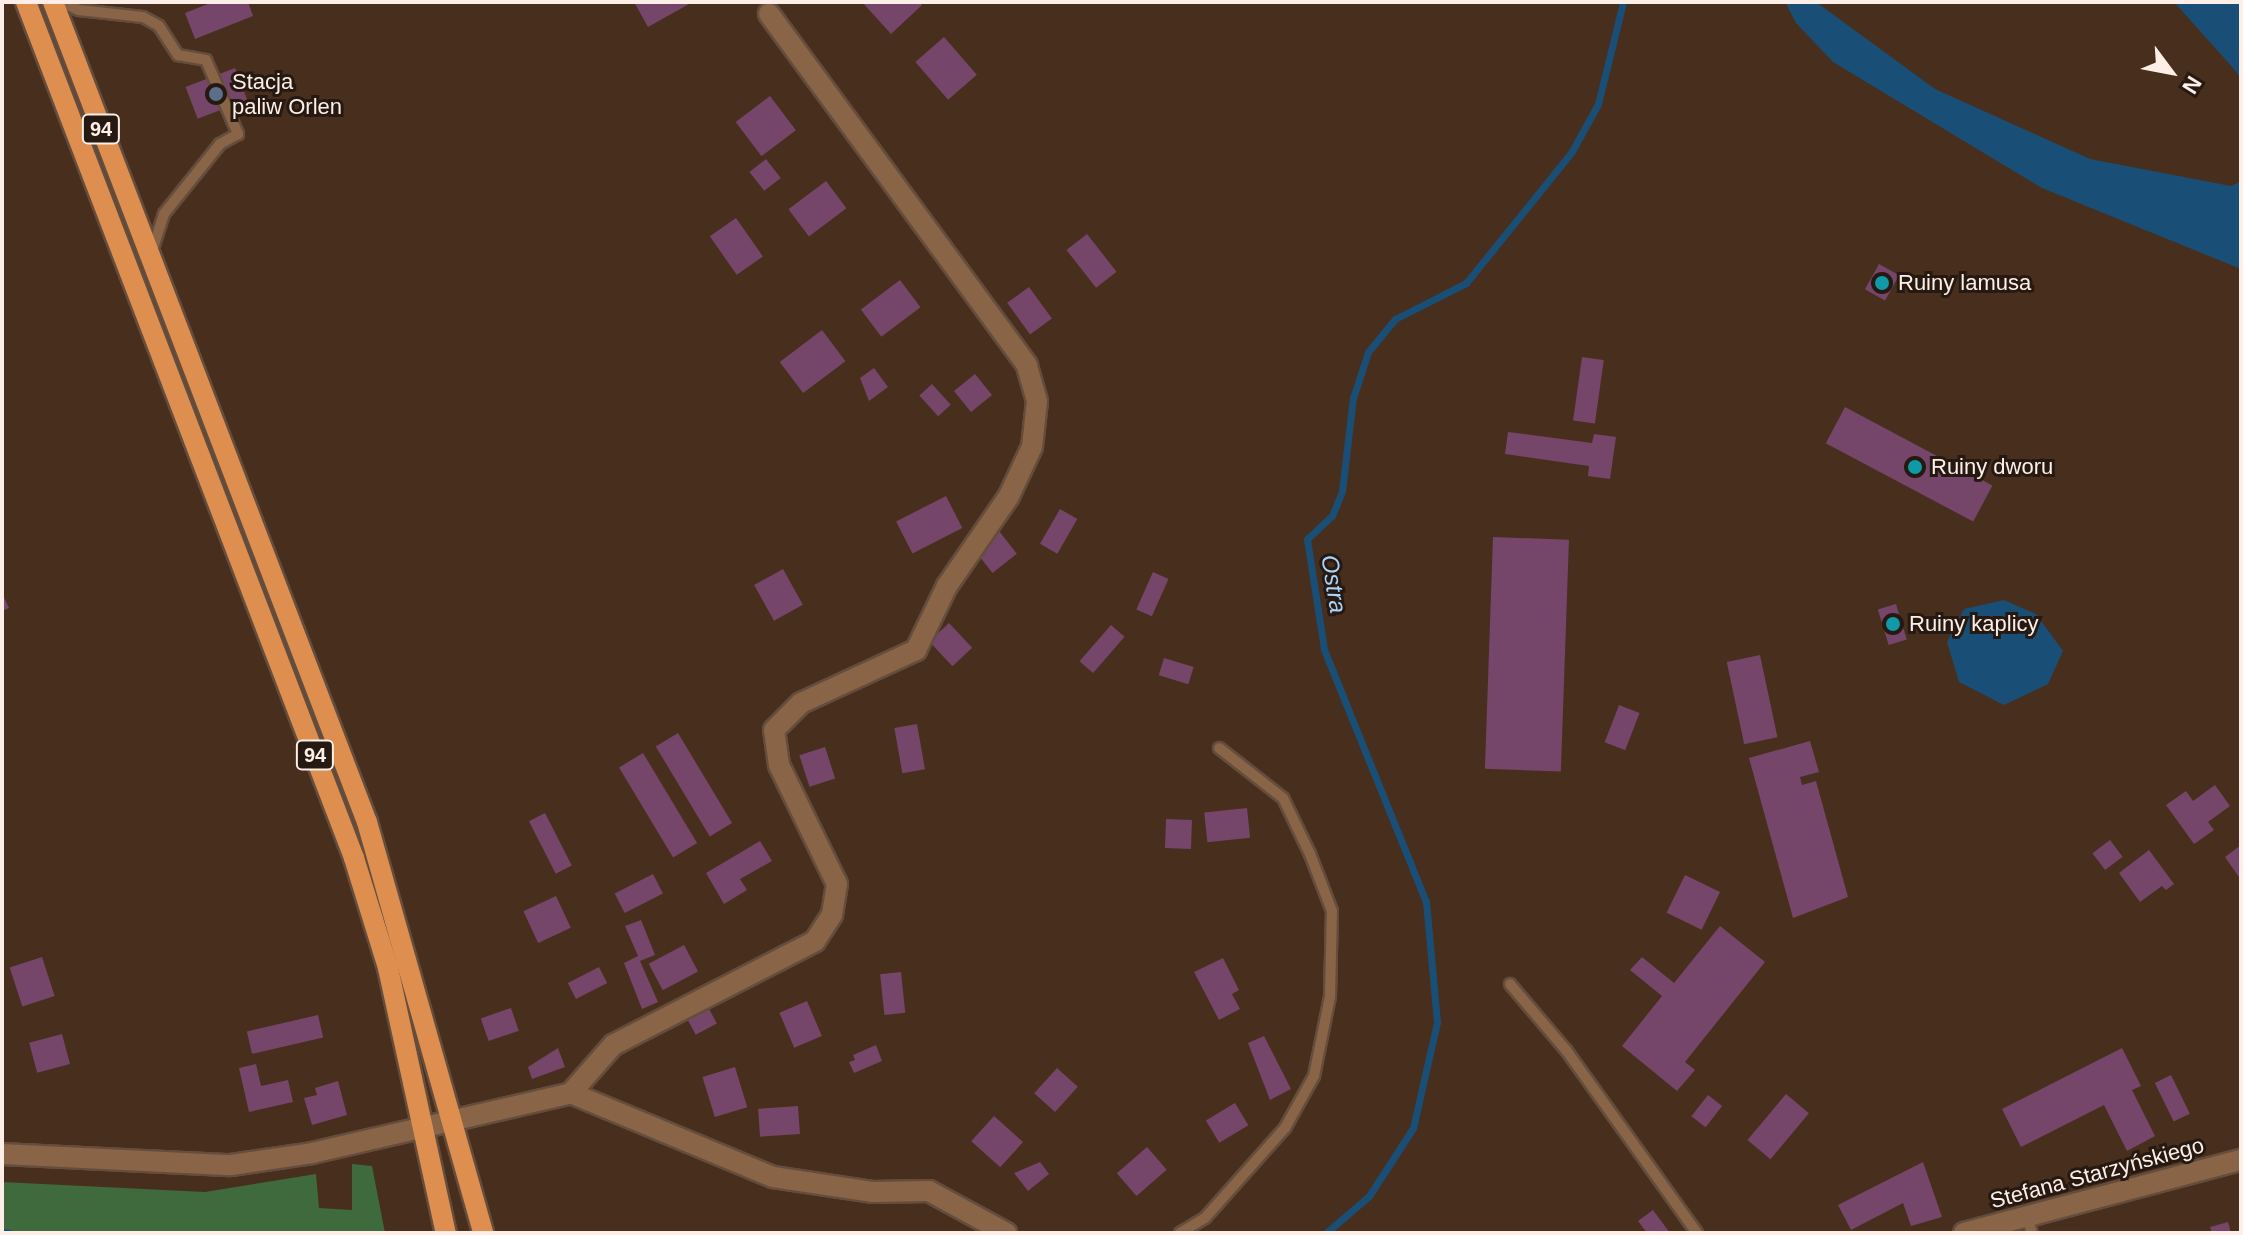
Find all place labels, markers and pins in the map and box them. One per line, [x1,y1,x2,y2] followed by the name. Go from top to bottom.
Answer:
[232,68,342,120] place label: Stacja paliw Orlen
[207,85,225,103] marker: Stacja paliw Orlen
[1898,270,2031,296] place label: Ruiny lamusa
[1873,274,1891,292] marker: Ruiny lamusa
[1931,454,2053,480] place label: Ruiny dworu
[1906,458,1924,476] marker: Ruiny dworu
[1909,611,2039,637] place label: Ruiny kaplicy
[1884,615,1902,633] marker: Ruiny kaplicy

